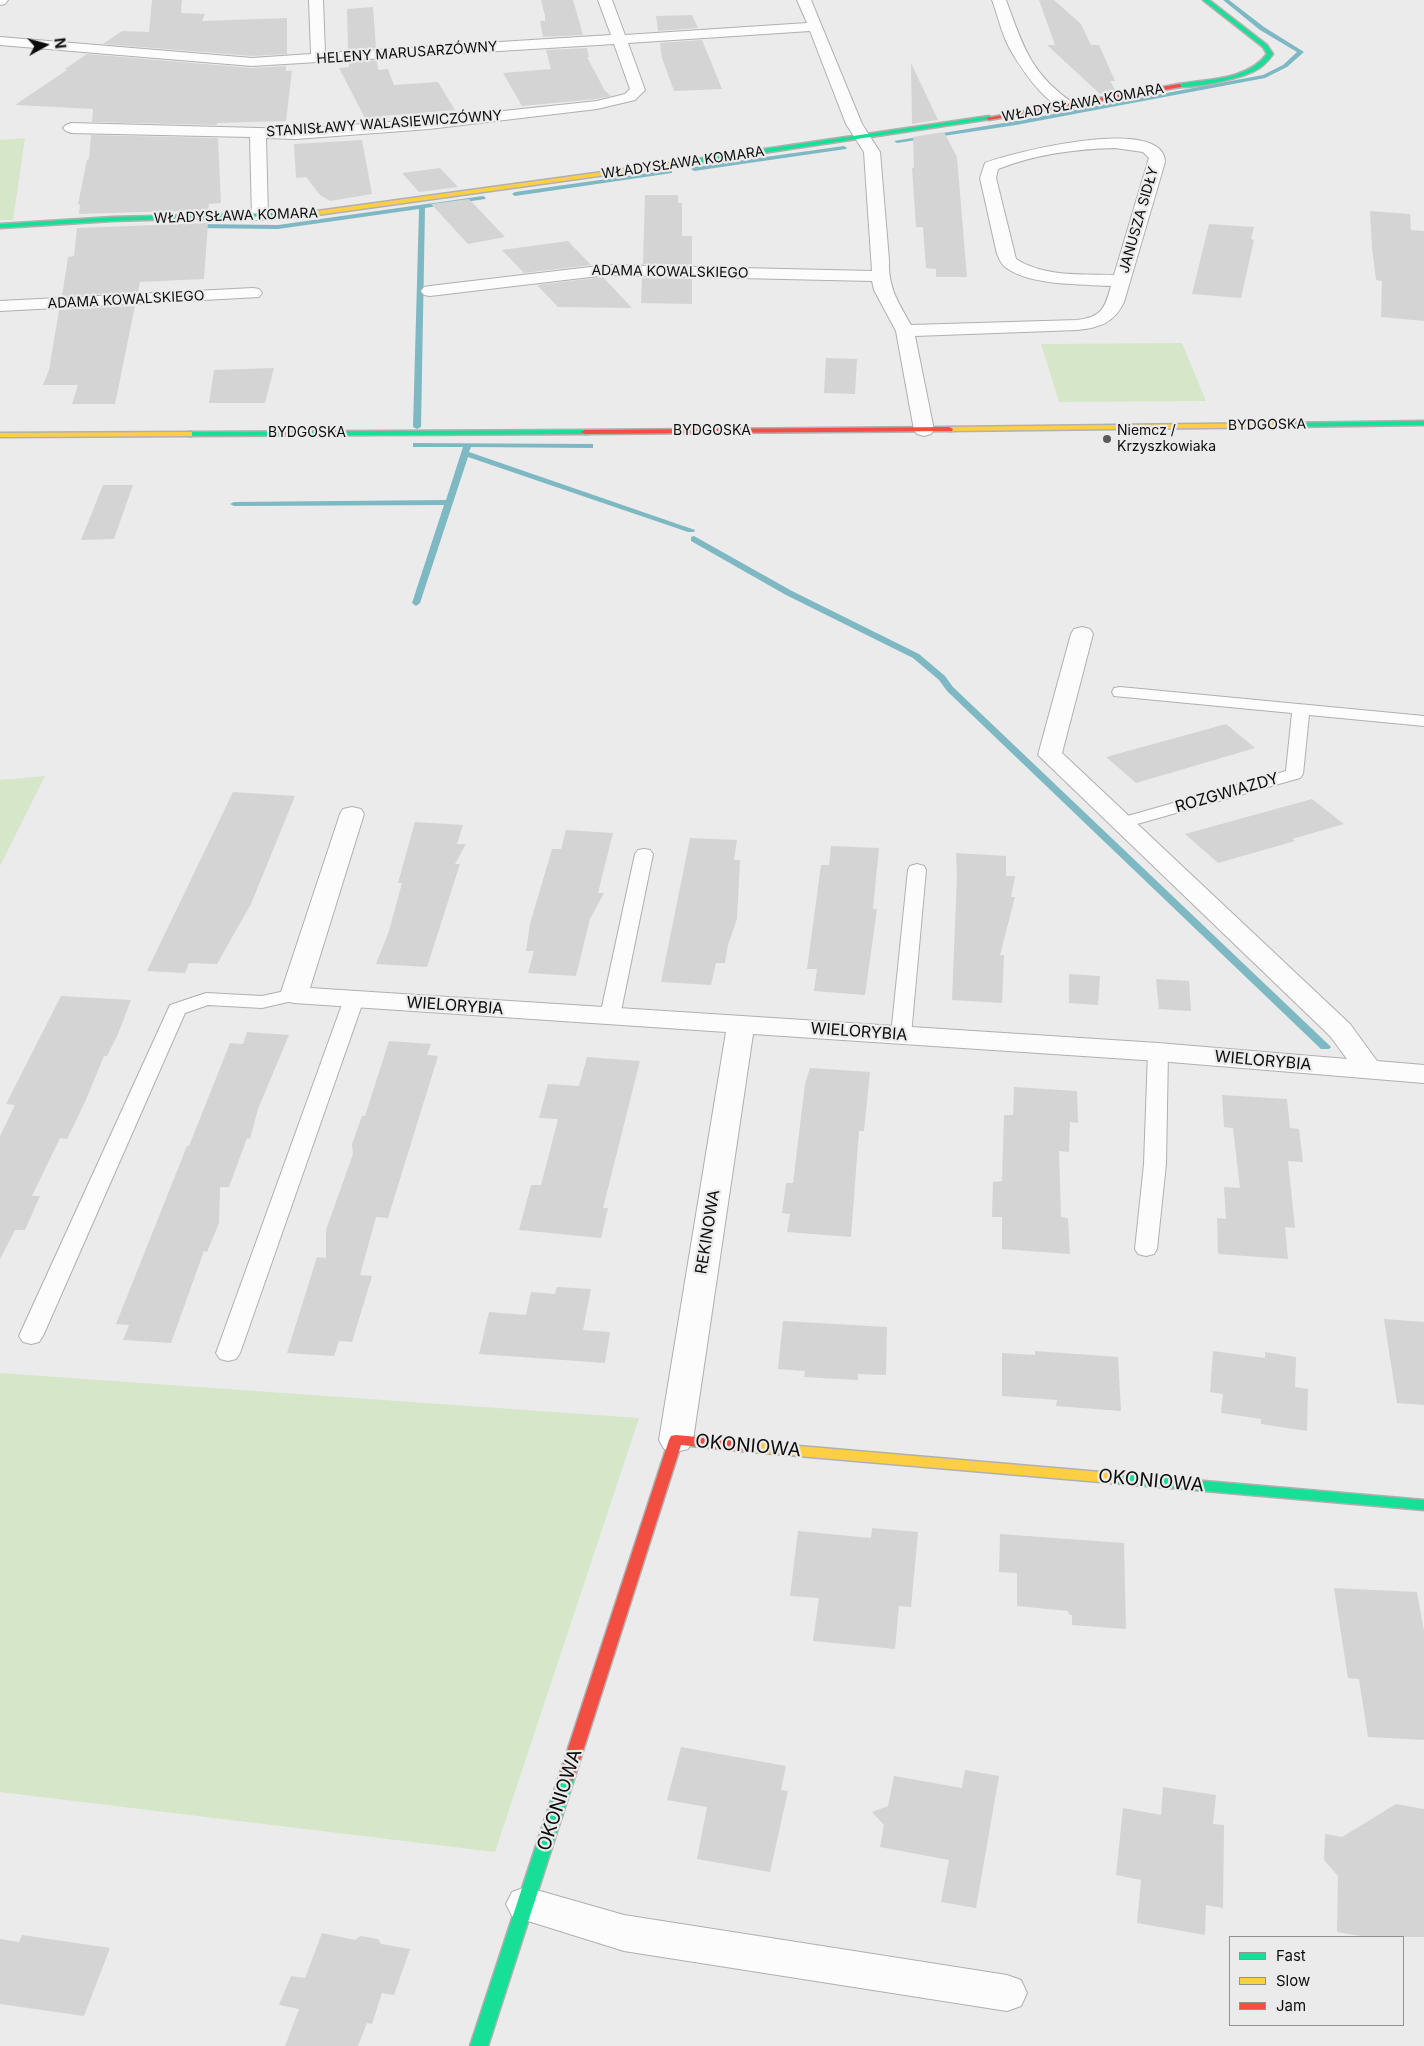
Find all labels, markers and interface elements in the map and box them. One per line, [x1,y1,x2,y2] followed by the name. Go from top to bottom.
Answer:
[20,20,70,70] north arrow
[51,37,69,49] text: N
[316,38,498,68] street label: HELENY MARUSARZÓWNY
[1001,80,1165,126] street label: WŁADYSŁAWA KOMARA
[266,107,502,141] street label: STANISŁAWY WALASIEWICZÓWNY
[600,143,766,183] street label: WŁADYSŁAWA KOMARA
[1116,165,1162,275] street label: JANUSZA SIDŁY
[154,205,318,227] street label: WŁADYSŁAWA KOMARA
[591,262,749,282] street label: ADAMA KOWALSKIEGO
[47,288,205,312] street label: ADAMA KOWALSKIEGO
[1228,416,1306,434] street label: BYDGOSKA
[673,423,751,439] street label: BYDGOSKA
[1117,423,1216,456] place label: Niemcz / Krzyszkowiaka
[268,425,346,441] street label: BYDGOSKA
[1101,433,1113,445] marker: Niemcz / Krzyszkowiaka
[1173,769,1281,817] street label: ROZGWIAZDY
[406,993,504,1019] street label: WIELORYBIA
[810,1019,908,1045] street label: WIELORYBIA
[1214,1047,1312,1075] street label: WIELORYBIA
[692,1188,724,1276] street label: REKINOWA
[694,1430,802,1462] street label: OKONIOWA
[1097,1465,1205,1497] street label: OKONIOWA
[533,1746,587,1854] street label: OKONIOWA
[1229,1936,1404,2026] legend
[1276,1946,1306,1965] text: Fast
[1276,1971,1310,1990] text: Slow
[1276,1996,1306,2015] text: Jam

